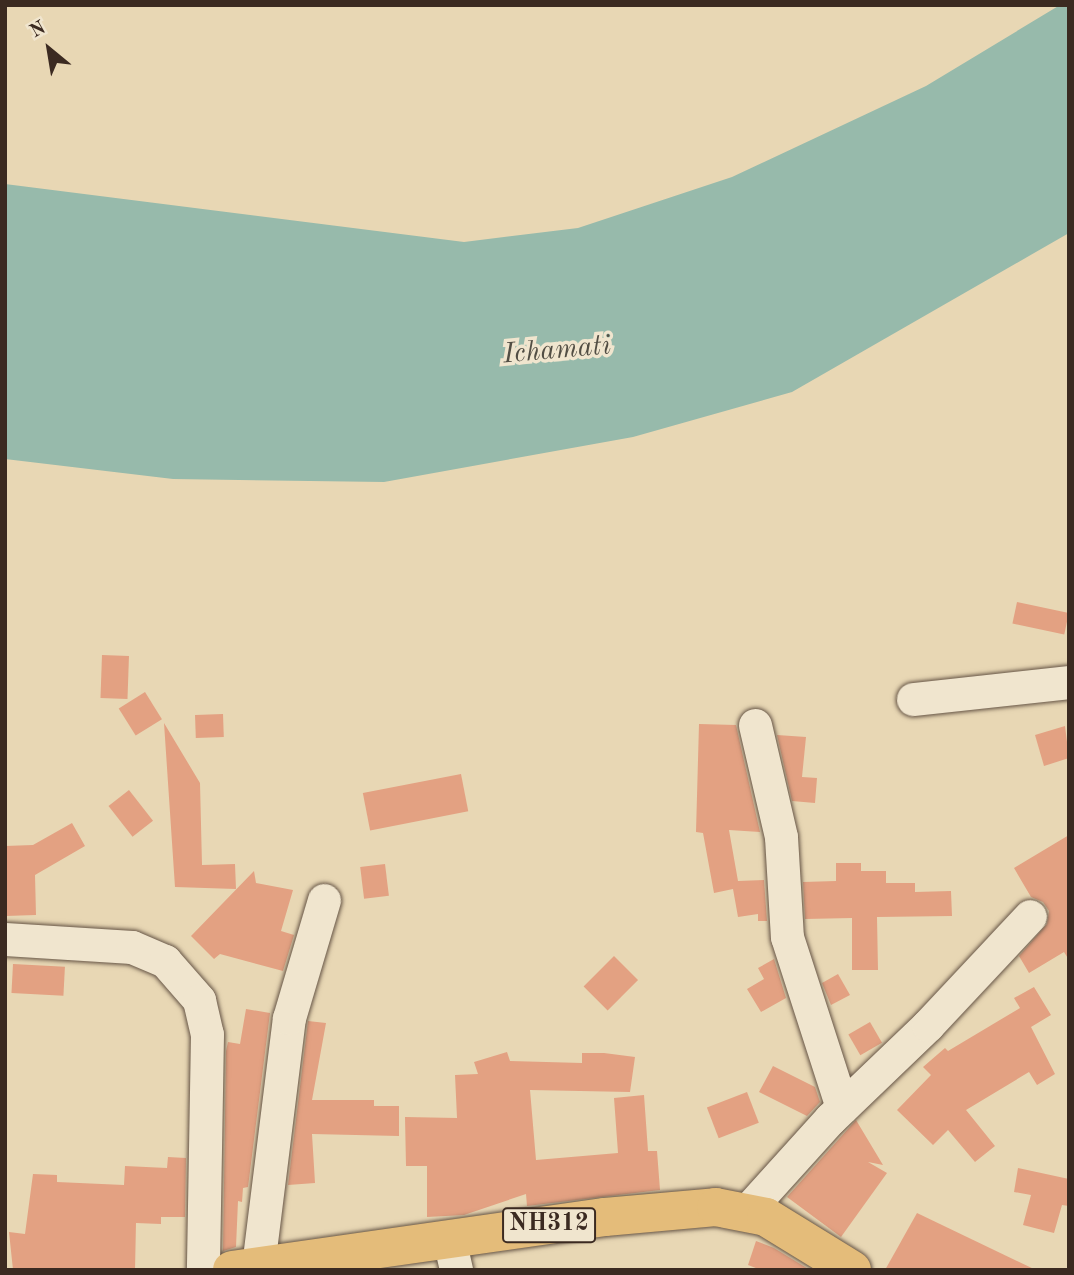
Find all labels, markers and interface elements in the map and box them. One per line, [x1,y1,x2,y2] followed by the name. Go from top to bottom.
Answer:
[14,14,84,84] north arrow
[27,19,49,42] text: N
[502,330,612,372] water label: Ichamati
[502,1204,596,1246] road number: NH312

